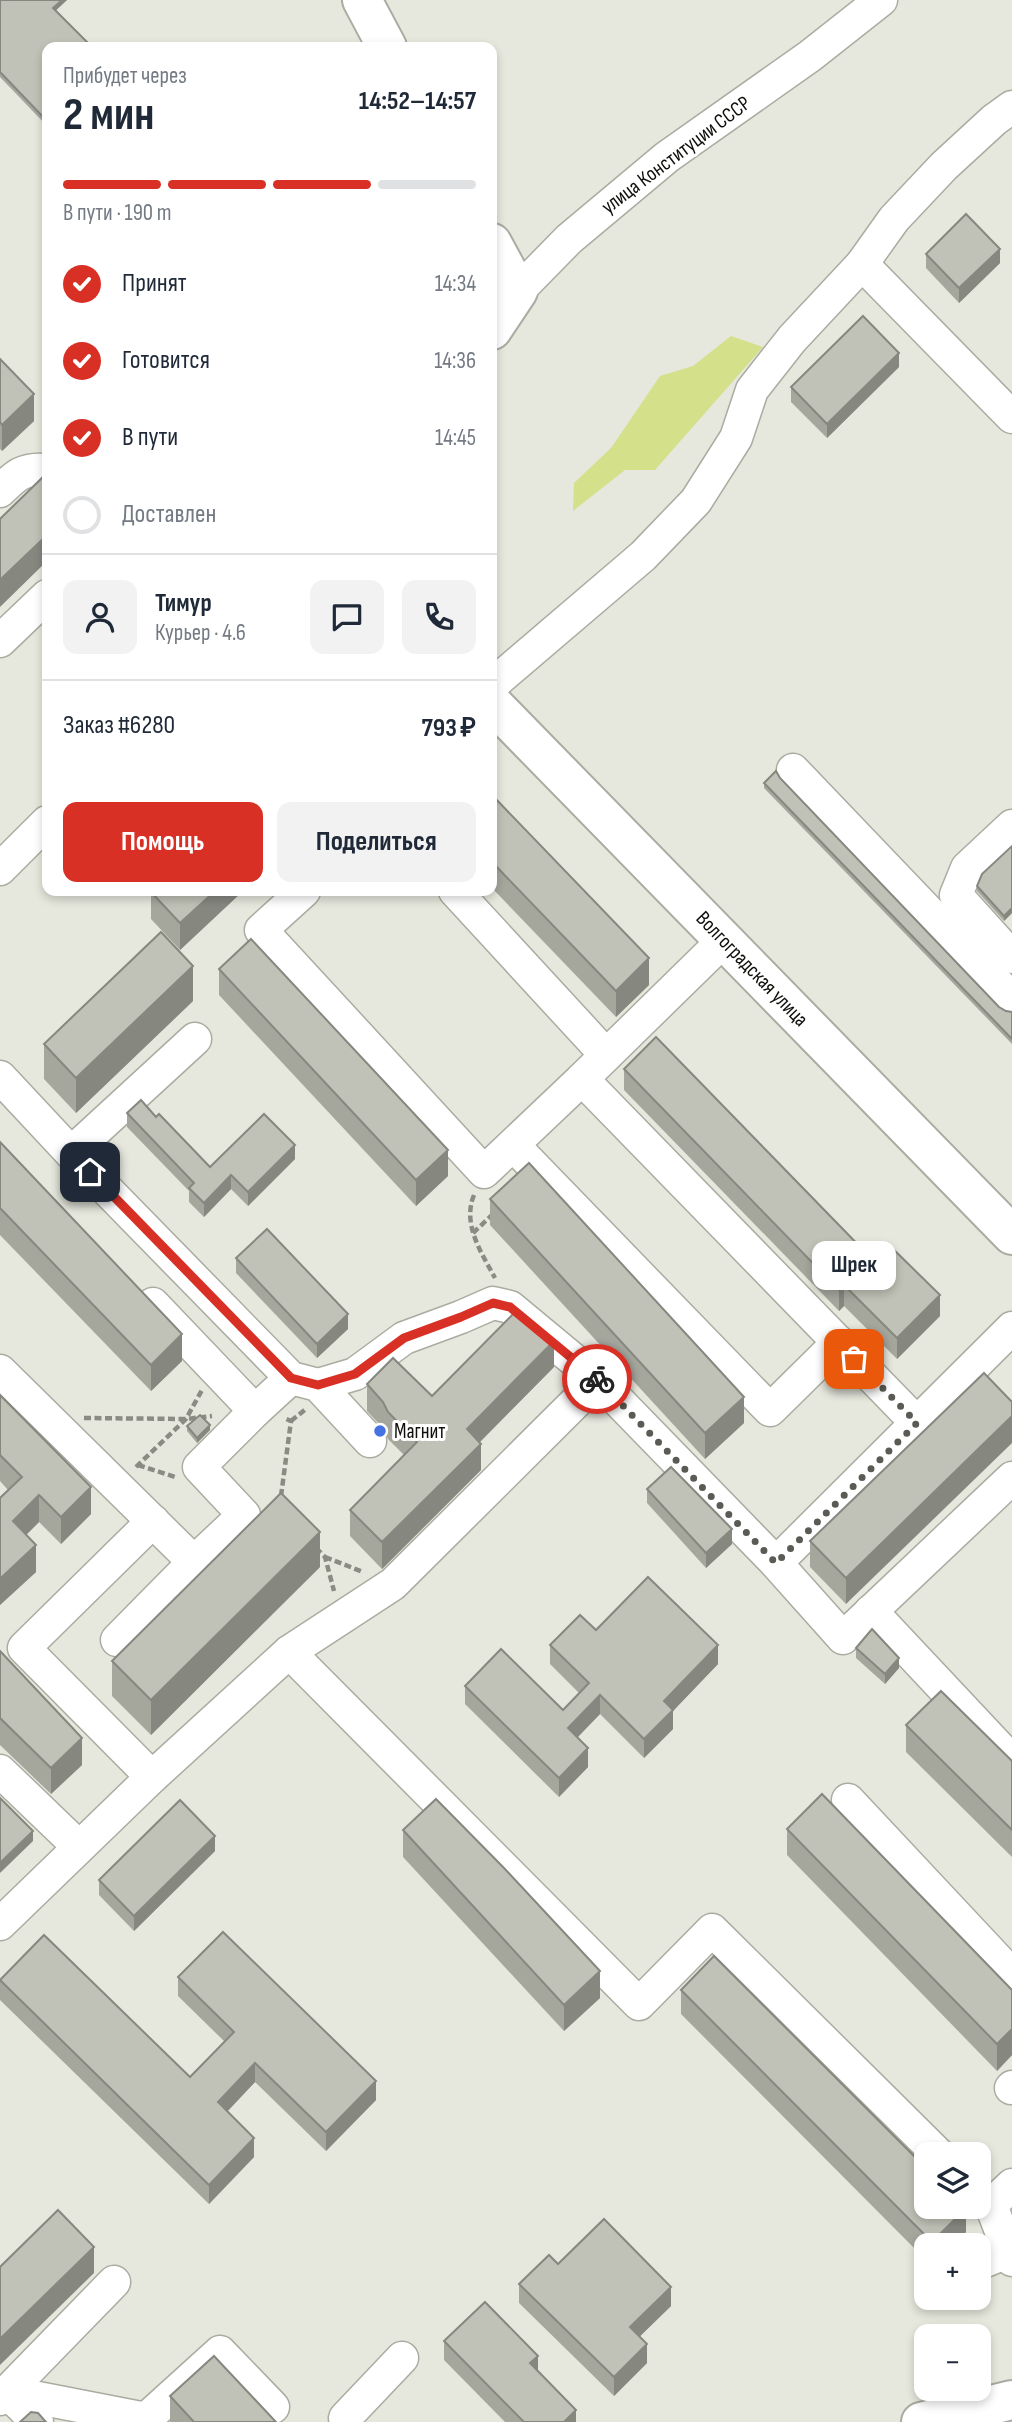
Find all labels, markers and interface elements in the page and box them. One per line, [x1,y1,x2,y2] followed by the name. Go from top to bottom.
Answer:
[63,62,187,90] text: Прибудет через
[359,86,476,117] text: 14:52–14:57
[63,88,154,143] text: 2 мин
[597,91,756,219] street label: улица Конституции СССР
[63,199,172,227] text: В пути · 190 m
[63,265,101,303] icon: check
[122,268,187,299] text: Принят
[435,270,476,298] text: 14:34
[63,342,101,380] icon: check
[122,345,210,376] text: Готовится
[434,347,476,375] text: 14:36
[63,419,101,457] icon: check
[122,422,178,453] text: В пути
[435,424,476,452] text: 14:45
[122,499,216,530] text: Доставлен
[63,580,137,654] button: person
[310,580,384,654] button: chat
[402,580,476,654] button: phone
[155,588,212,619] text: Тимур
[155,619,246,647] text: Курьер · 4.6
[63,710,175,741] text: Заказ #6280
[422,713,476,744] text: 793 ₽
[63,802,263,882] button: Помощь
[277,802,476,882] button: Поделиться
[691,906,813,1032] street label: Волгоградская улица
[60,1142,120,1202] pin
[71,1153,109,1191] icon: home
[812,1240,896,1289] callout: Шрек
[831,1251,877,1279] text: Шрек
[824,1329,884,1389] pin
[835,1340,873,1378] icon: bag
[562,1344,632,1414] courier
[578,1360,616,1398] icon: bike
[394,1419,445,1444] place label: Магнит
[372,1423,388,1439] marker: Магнит
[914,2142,991,2401] map controls
[914,2142,991,2219] button: layers
[914,2233,991,2310] button: +
[914,2324,991,2401] button: −

